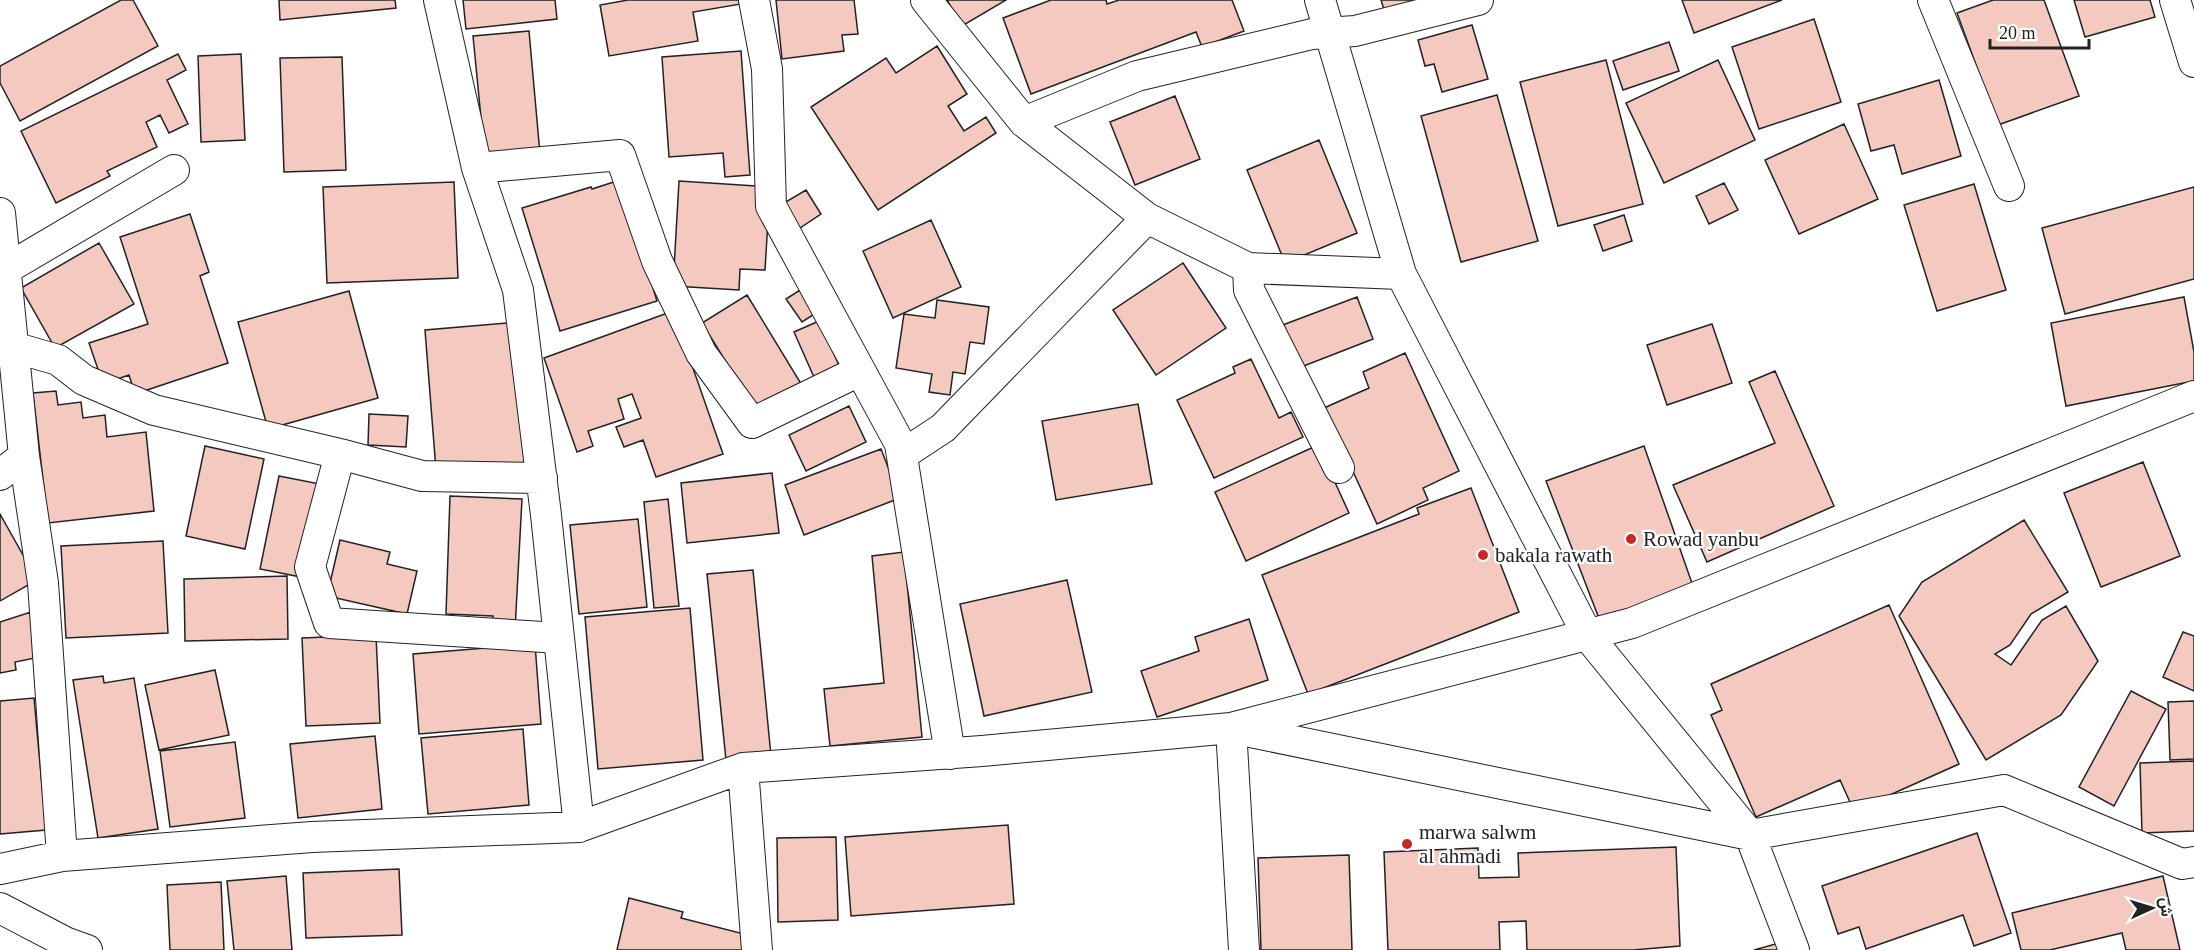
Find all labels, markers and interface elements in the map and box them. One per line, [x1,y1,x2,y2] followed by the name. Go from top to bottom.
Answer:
[1990,12,2089,50] scale bar
[1999,23,2036,43] text: 20 m
[1643,527,1760,551] place label: Rowad yanbu
[1624,532,1638,546] marker: Rowad yanbu
[1495,543,1613,567] place label: bakala rawath
[1476,548,1490,562] marker: bakala rawath
[1419,820,1536,868] place label: marwa salwm al ahmadi
[1400,837,1414,851] marker: marwa salwm al ahmadi
[2122,878,2182,938] north arrow
[2156,897,2176,917] text: ش

